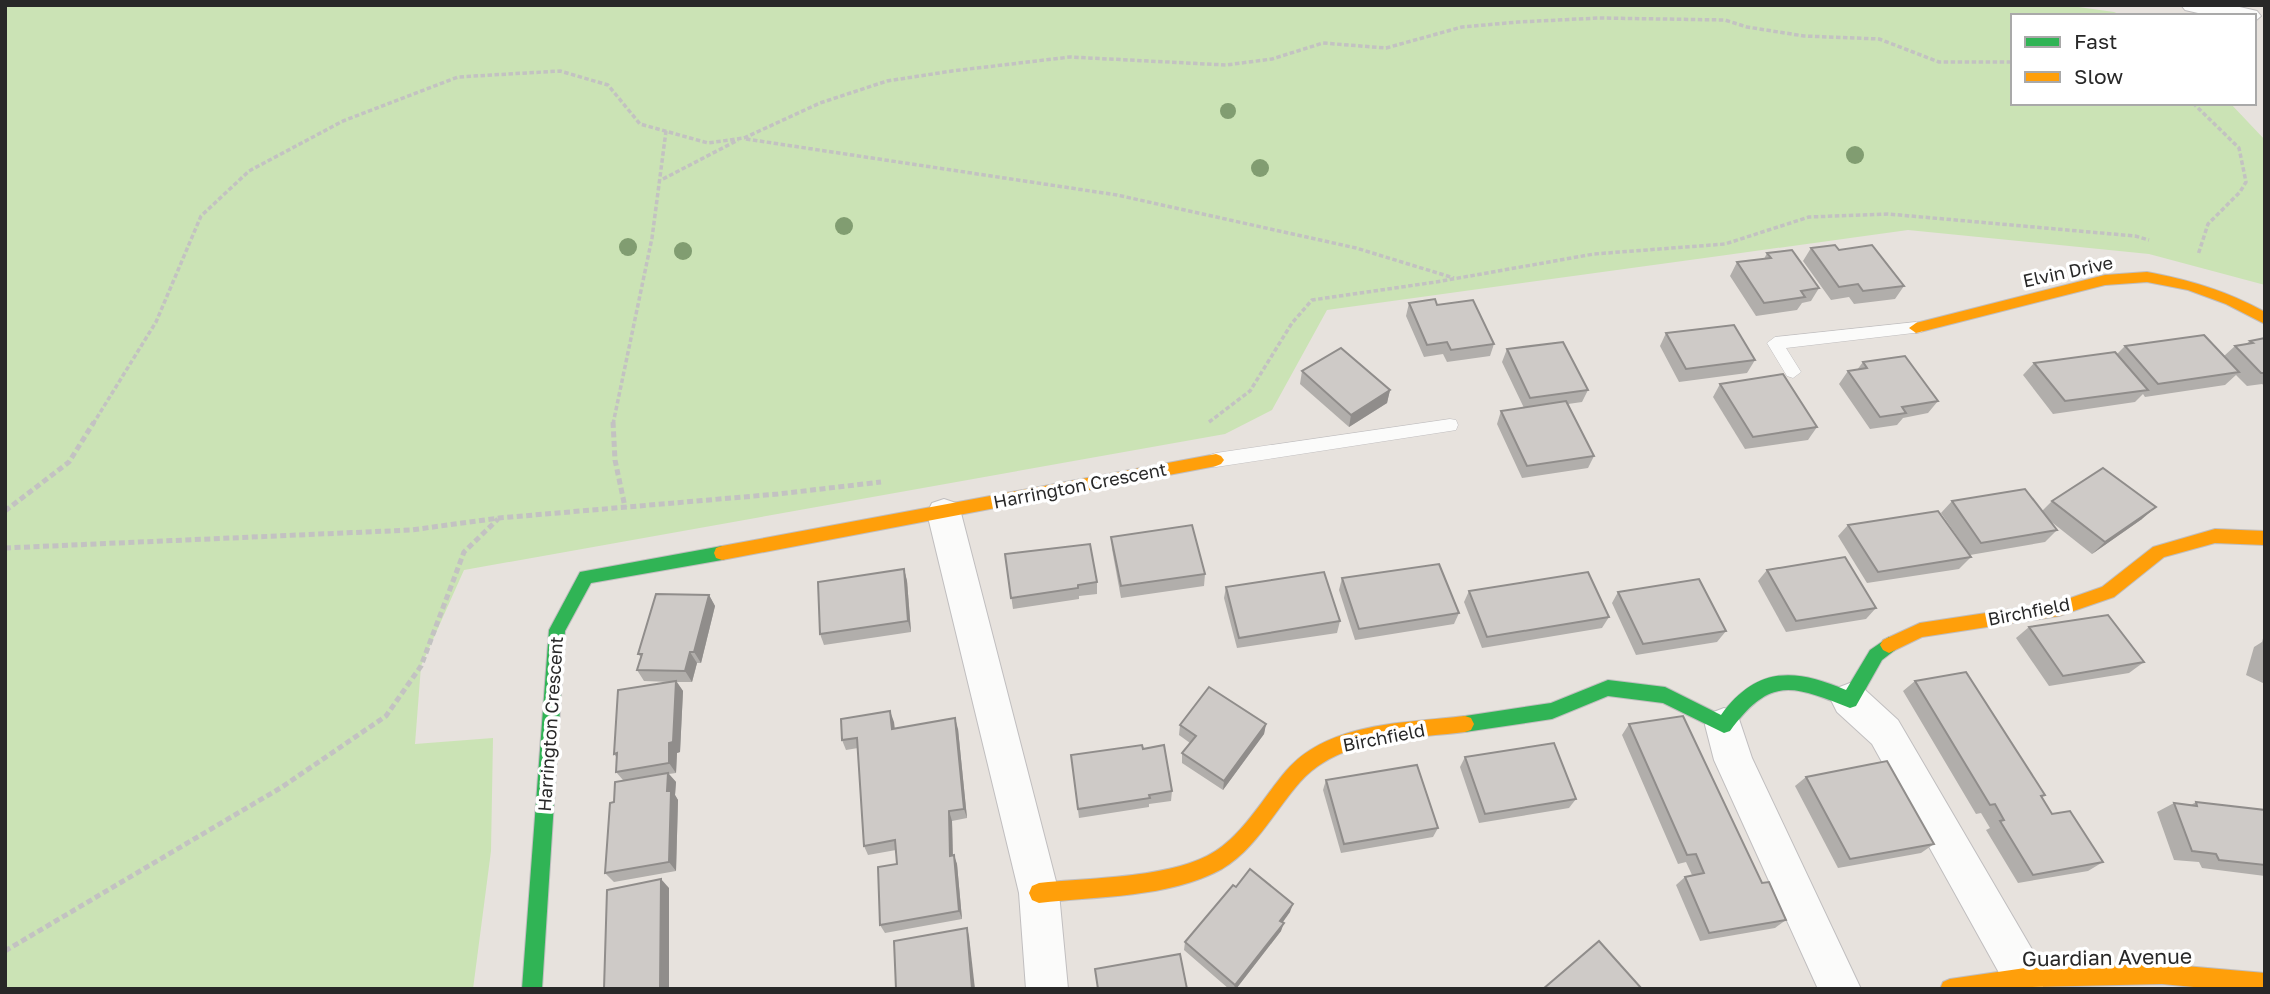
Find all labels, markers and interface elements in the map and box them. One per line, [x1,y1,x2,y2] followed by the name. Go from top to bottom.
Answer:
[2011,14,2256,105] legend
[2074,28,2117,54] text: Fast
[2074,63,2123,89] text: Slow
[2021,251,2115,291] street label: Elvin Drive
[991,457,1168,513] street label: Harrington Crescent
[1986,592,2072,630] street label: Birchfield
[533,635,567,812] street label: Harrington Crescent
[1341,718,1427,756] street label: Birchfield
[2022,943,2192,971] street label: Guardian Avenue

